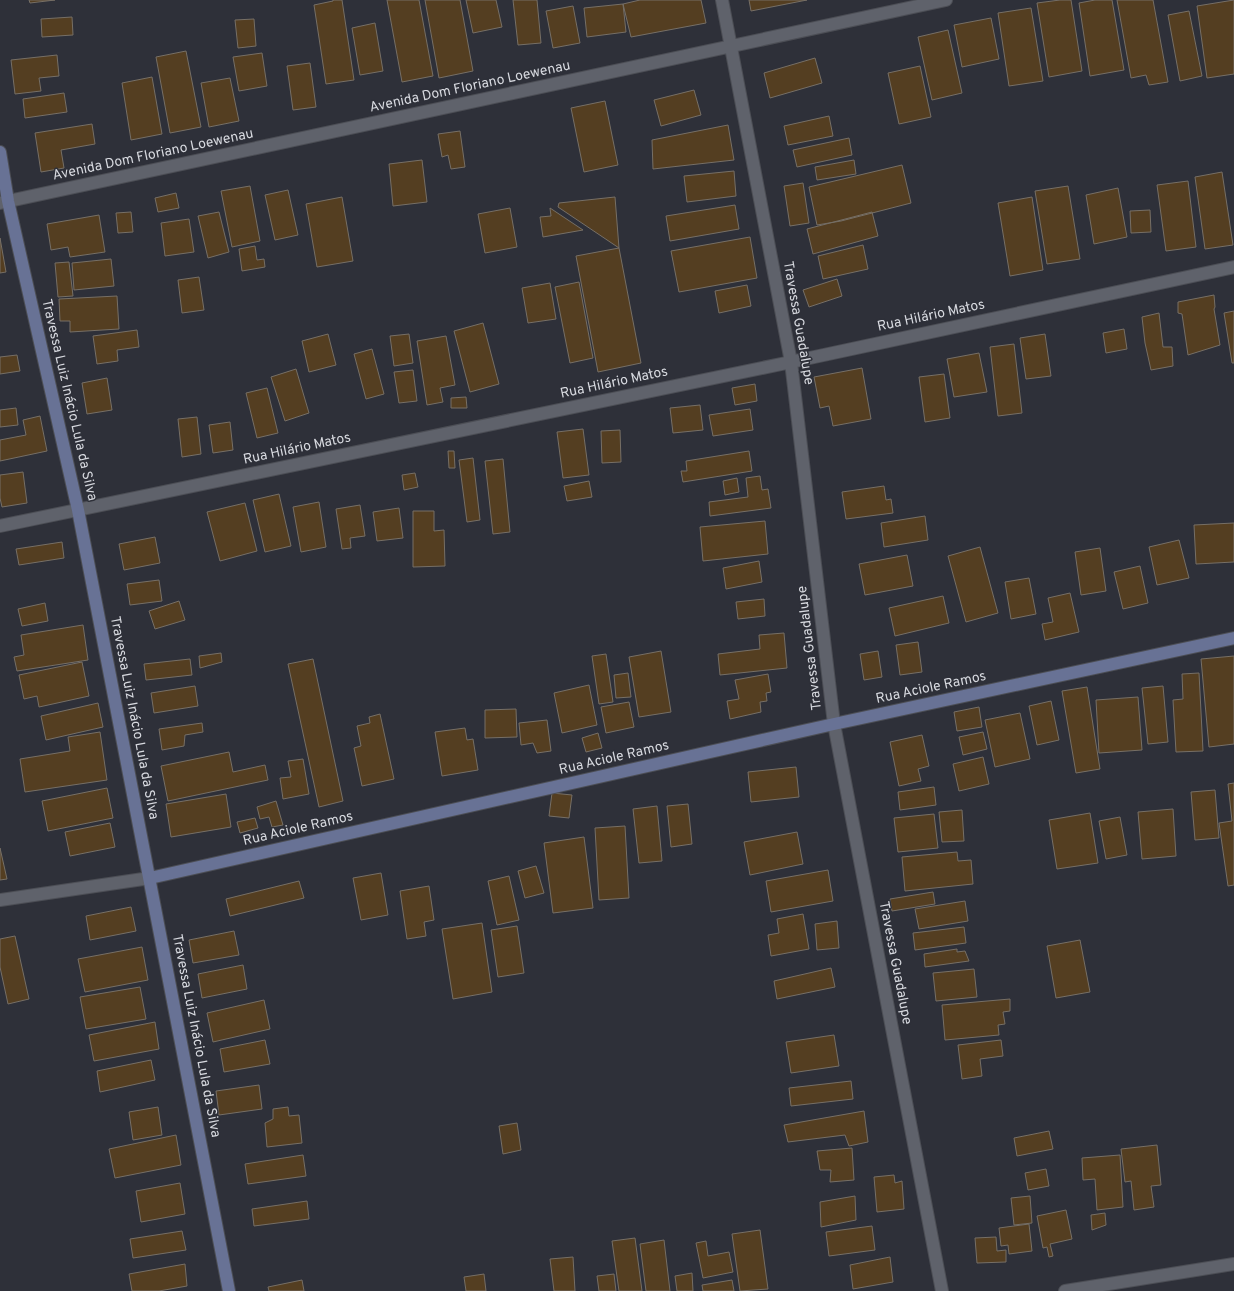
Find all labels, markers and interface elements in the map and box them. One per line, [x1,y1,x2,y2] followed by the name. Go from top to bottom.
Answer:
[368,57,572,117] street label: Avenida Dom Floriano Loewenau
[51,125,255,185] street label: Avenida Dom Floriano Loewenau
[779,260,817,386] street label: Travessa Guadalupe
[876,296,986,336] street label: Rua Hilário Matos
[37,297,101,503] street label: Travessa Luiz Inácio Lula da Silva
[559,363,669,403] street label: Rua Hilário Matos
[242,429,352,469] street label: Rua Hilário Matos
[794,585,826,711] street label: Travessa Guadalupe
[106,615,162,821] street label: Travessa Luiz Inácio Lula da Silva
[874,668,988,708] street label: Rua Aciole Ramos
[557,737,671,779] street label: Rua Aciole Ramos
[241,808,355,850] street label: Rua Aciole Ramos
[875,900,915,1026] street label: Travessa Guadalupe
[168,933,224,1139] street label: Travessa Luiz Inácio Lula da Silva

